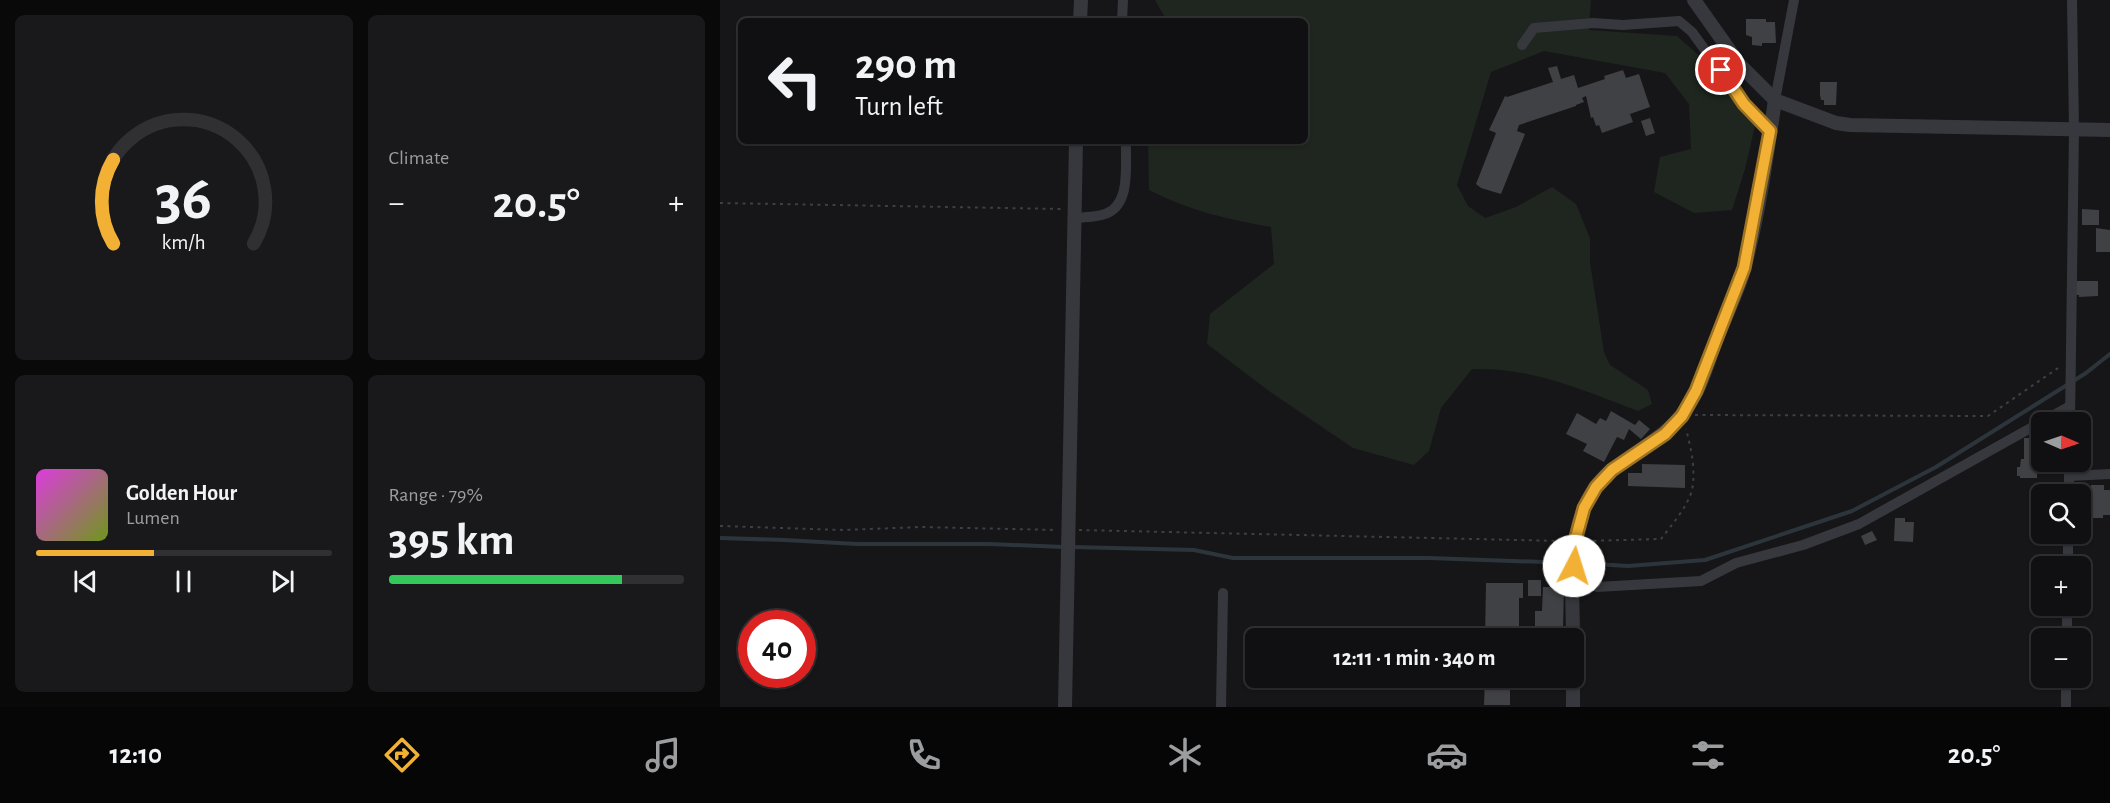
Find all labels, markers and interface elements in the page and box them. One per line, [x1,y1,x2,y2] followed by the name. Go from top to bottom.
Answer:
[756,42,834,120] icon: left
[855,44,957,86] text: 290 m
[1695,44,1746,95] pin
[1704,53,1737,86] icon: arrive
[855,93,943,120] text: Turn left
[389,148,449,168] text: Climate
[155,168,212,230] text: 36
[492,181,580,226] text: 20.5°
[389,187,404,220] text: −
[668,187,684,220] text: +
[162,233,206,254] text: km/h
[2031,412,2091,472] north arrow
[2031,412,2091,688] map controls
[126,482,237,504] text: Golden Hour
[2031,484,2091,544] button: search
[389,485,483,505] text: Range · 79%
[126,508,180,528] text: Lumen
[389,518,514,563] text: 395 km
[1542,534,1606,598] position arrow
[2031,556,2091,616] button: +
[69,565,102,598] icon: previous
[167,565,200,598] icon: pause
[266,565,299,598] icon: next
[738,610,816,688] speed limit sign: 40
[2031,628,2091,688] button: −
[1334,647,1496,669] text: 12:11 · 1 min · 340 m
[381,734,423,776] icon: directions
[642,734,684,776] icon: music
[903,734,945,776] icon: phone
[1164,734,1206,776] icon: climate
[1426,734,1468,776] icon: car
[1687,734,1729,776] icon: filters
[110,741,162,768] text: 12:10
[1948,741,2000,768] text: 20.5°

